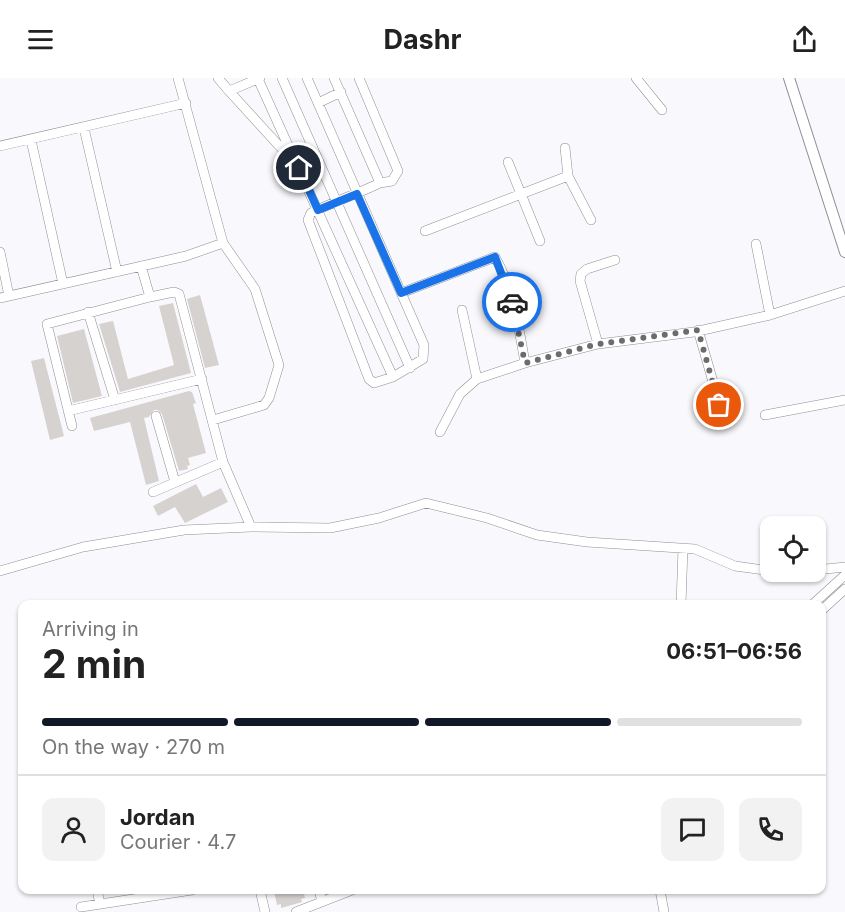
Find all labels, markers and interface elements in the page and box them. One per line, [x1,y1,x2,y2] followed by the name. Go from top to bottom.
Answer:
[24,23,57,56] icon: menu
[383,23,462,56] text: Dashr
[788,23,821,56] icon: share
[273,142,324,193] pin
[282,151,315,184] icon: home
[482,272,542,332] courier
[496,286,529,319] icon: car
[693,379,744,430] pin
[702,388,735,421] icon: bag
[760,516,826,582] map controls
[760,516,826,582] button: locate
[42,617,139,641] text: Arriving in
[666,638,802,664] text: 06:51–06:56
[42,640,146,687] text: 2 min
[42,735,225,759] text: On the way · 270 m
[42,798,105,861] button: person
[661,798,724,861] button: chat
[739,798,802,861] button: phone
[120,804,195,830] text: Jordan
[120,830,236,854] text: Courier · 4.7

